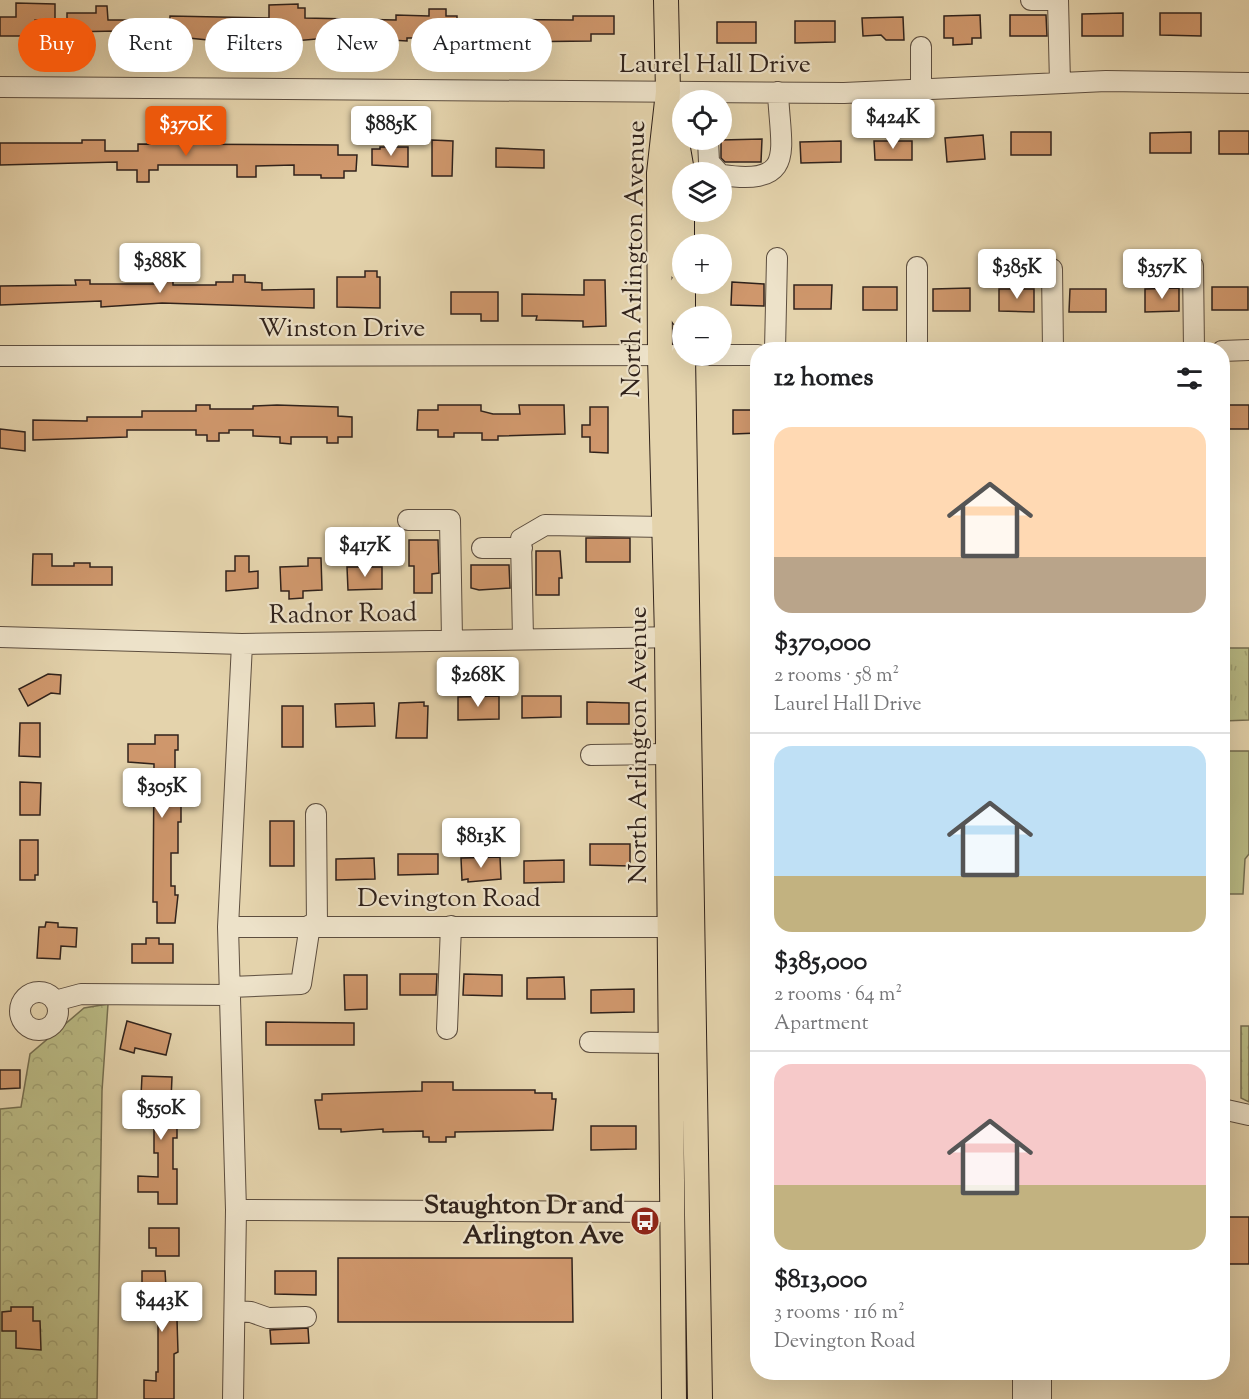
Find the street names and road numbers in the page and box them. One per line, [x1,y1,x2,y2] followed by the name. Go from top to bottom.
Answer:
[619,47,811,84] street label: Laurel Hall Drive
[614,120,656,398] street label: North Arlington Avenue
[259,311,425,348] street label: Winston Drive
[269,595,418,635] street label: Radnor Road
[621,606,658,884] street label: North Arlington Avenue
[357,881,541,918] street label: Devington Road

